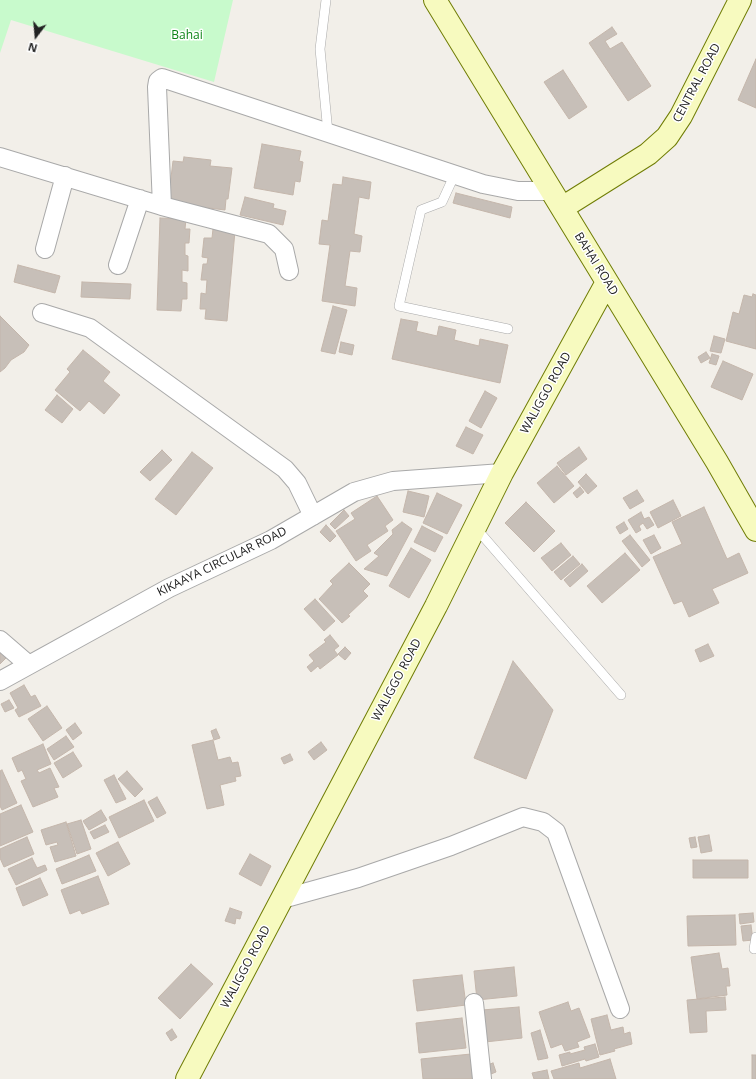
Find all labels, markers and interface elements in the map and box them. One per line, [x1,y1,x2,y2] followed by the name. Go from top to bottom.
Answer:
[16,16,56,56] north arrow
[171,29,203,43] park label: Bahai
[26,40,39,56] text: N
[670,41,724,125] street label: CENTRAL ROAD
[571,230,621,298] street label: BAHAI ROAD
[518,350,574,436] street label: WALIGGO ROAD
[155,524,289,600] street label: KIKAAYA CIRCULAR ROAD
[369,636,425,724] street label: WALIGGO ROAD
[218,923,274,1011] street label: WALIGGO ROAD

